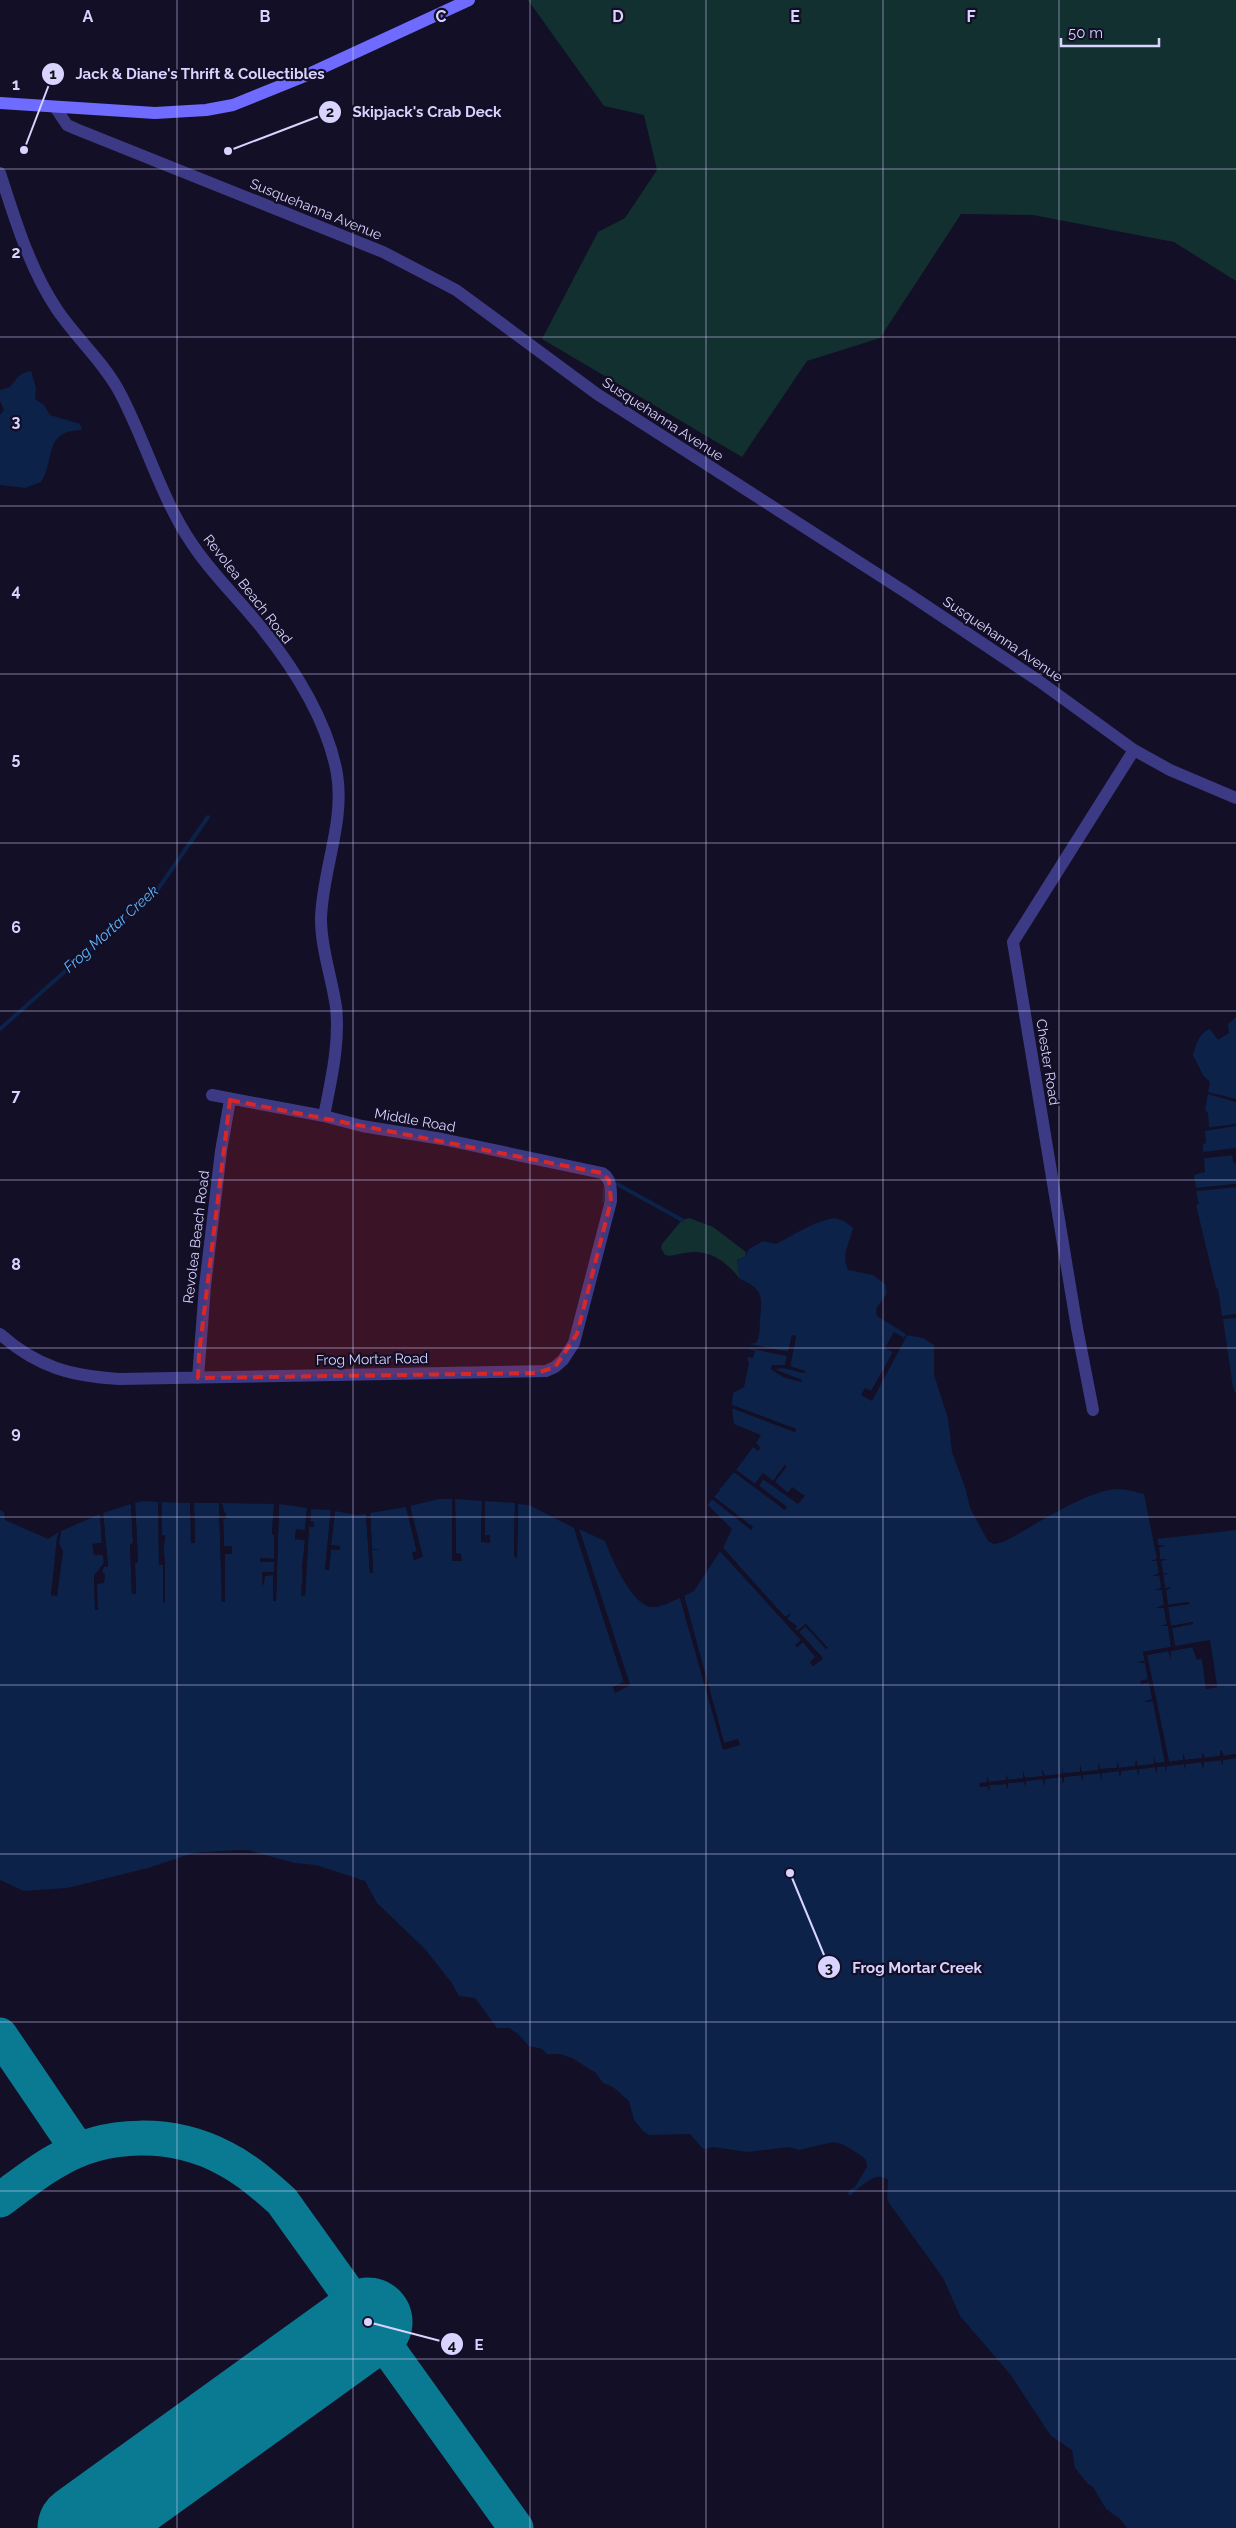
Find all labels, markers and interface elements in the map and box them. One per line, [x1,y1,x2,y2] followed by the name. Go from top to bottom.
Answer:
[83,7,94,26] text: A
[260,7,271,26] text: B
[436,7,447,26] text: C
[612,7,624,26] text: D
[790,7,800,26] text: E
[966,7,976,26] text: F
[1061,15,1158,47] scale bar
[1068,24,1103,42] text: 50 m
[40,59,335,89] callout: Jack & Diane's Thrift & Collectibles
[49,65,57,83] text: 1
[75,65,325,83] text: Jack & Diane's Thrift & Collectibles
[12,75,20,94] text: 1
[318,97,512,127] callout: Skipjack's Crab Deck
[326,103,334,121] text: 2
[353,103,502,121] text: Skipjack's Crab Deck
[248,175,384,243] street label: Susquehanna Avenue
[11,243,21,262] text: 2
[600,374,726,464] street label: Susquehanna Avenue
[12,412,21,431] text: 3
[200,531,296,647] street label: Revolea Beach Road
[11,581,21,600] text: 4
[940,593,1066,685] street label: Susquehanna Avenue
[12,749,21,768] text: 5
[60,882,162,976] water label: Frog Mortar Creek
[11,918,21,937] text: 6
[1033,1018,1063,1106] street label: Chester Road
[12,1086,21,1105] text: 7
[373,1105,457,1135] street label: Middle Road
[180,1170,212,1304] street label: Revolea Beach Road
[11,1255,21,1274] text: 8
[316,1350,428,1368] street label: Frog Mortar Road
[11,1423,21,1442] text: 9
[817,1952,992,1982] callout: Frog Mortar Creek
[825,1959,833,1977] text: 3
[852,1959,982,1977] text: Frog Mortar Creek
[440,2329,494,2359] callout: E
[448,2336,457,2354] text: 4
[474,2336,484,2354] text: E

